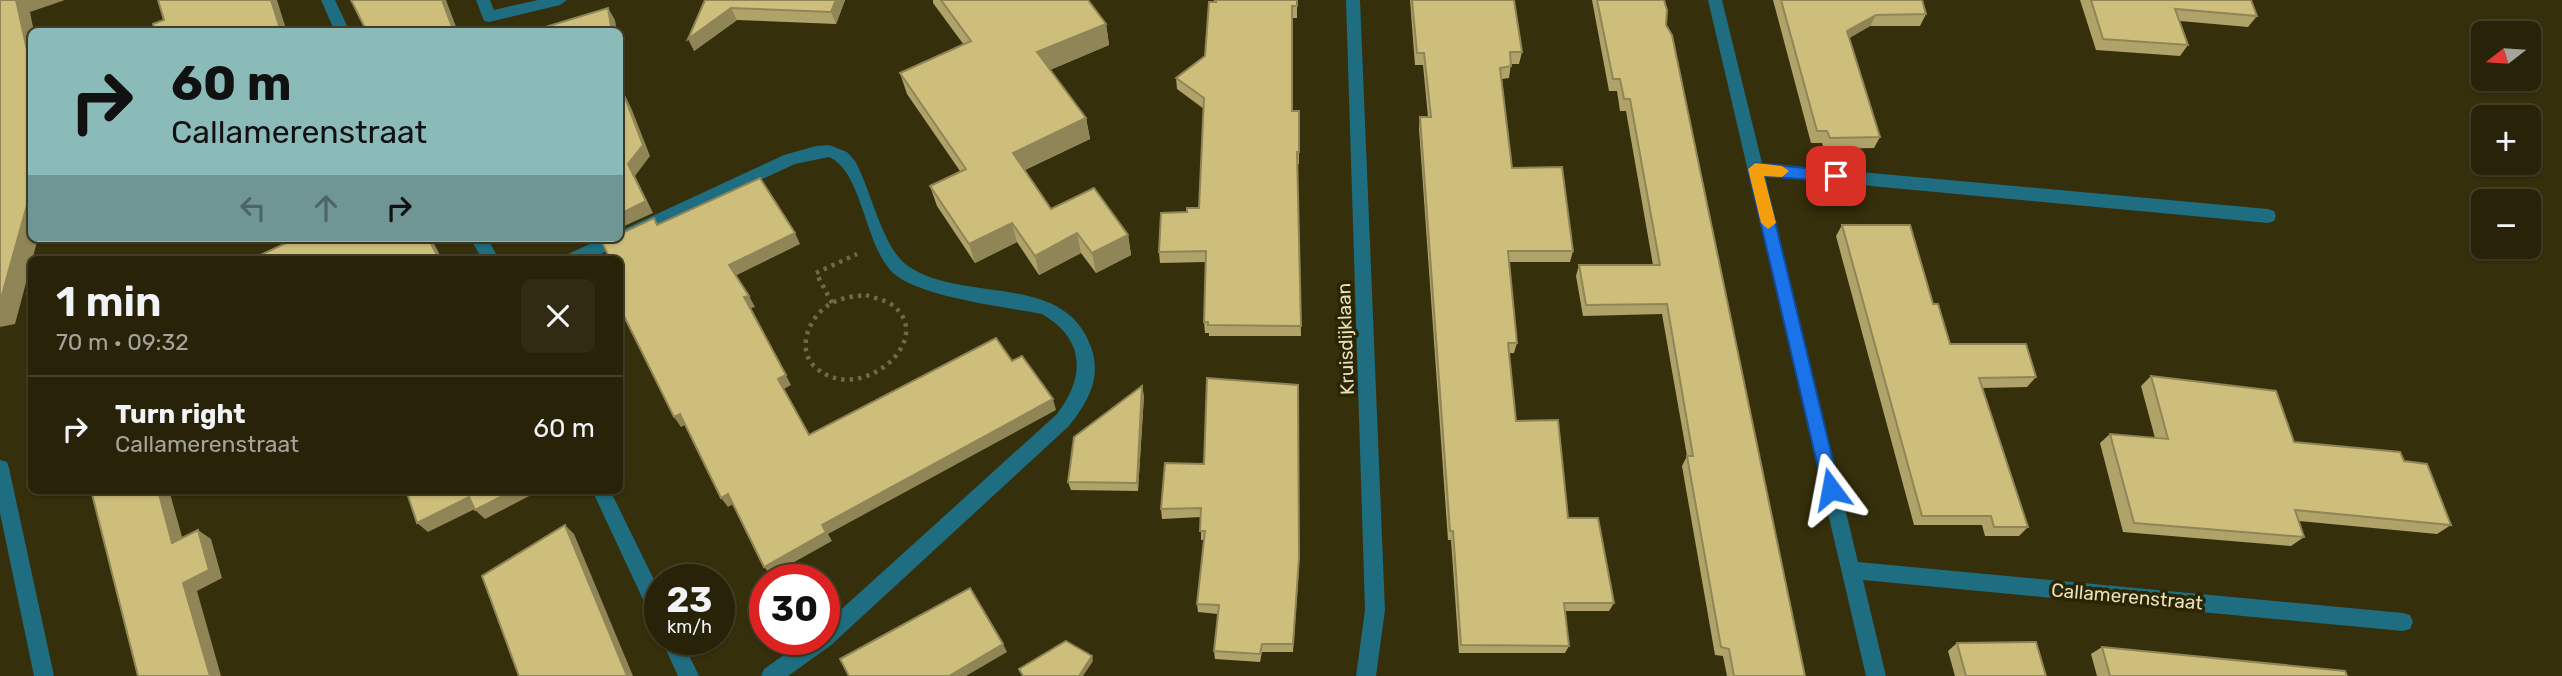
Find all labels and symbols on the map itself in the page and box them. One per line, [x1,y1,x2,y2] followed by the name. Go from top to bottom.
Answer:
[2471,21,2541,91] north arrow
[1806,146,1866,206] pin
[1332,283,1359,395] street label: Kruisdijklaan
[1794,452,1868,526] position arrow
[749,564,840,655] speed limit sign: 30
[2050,578,2204,615] street label: Callamerenstraat

